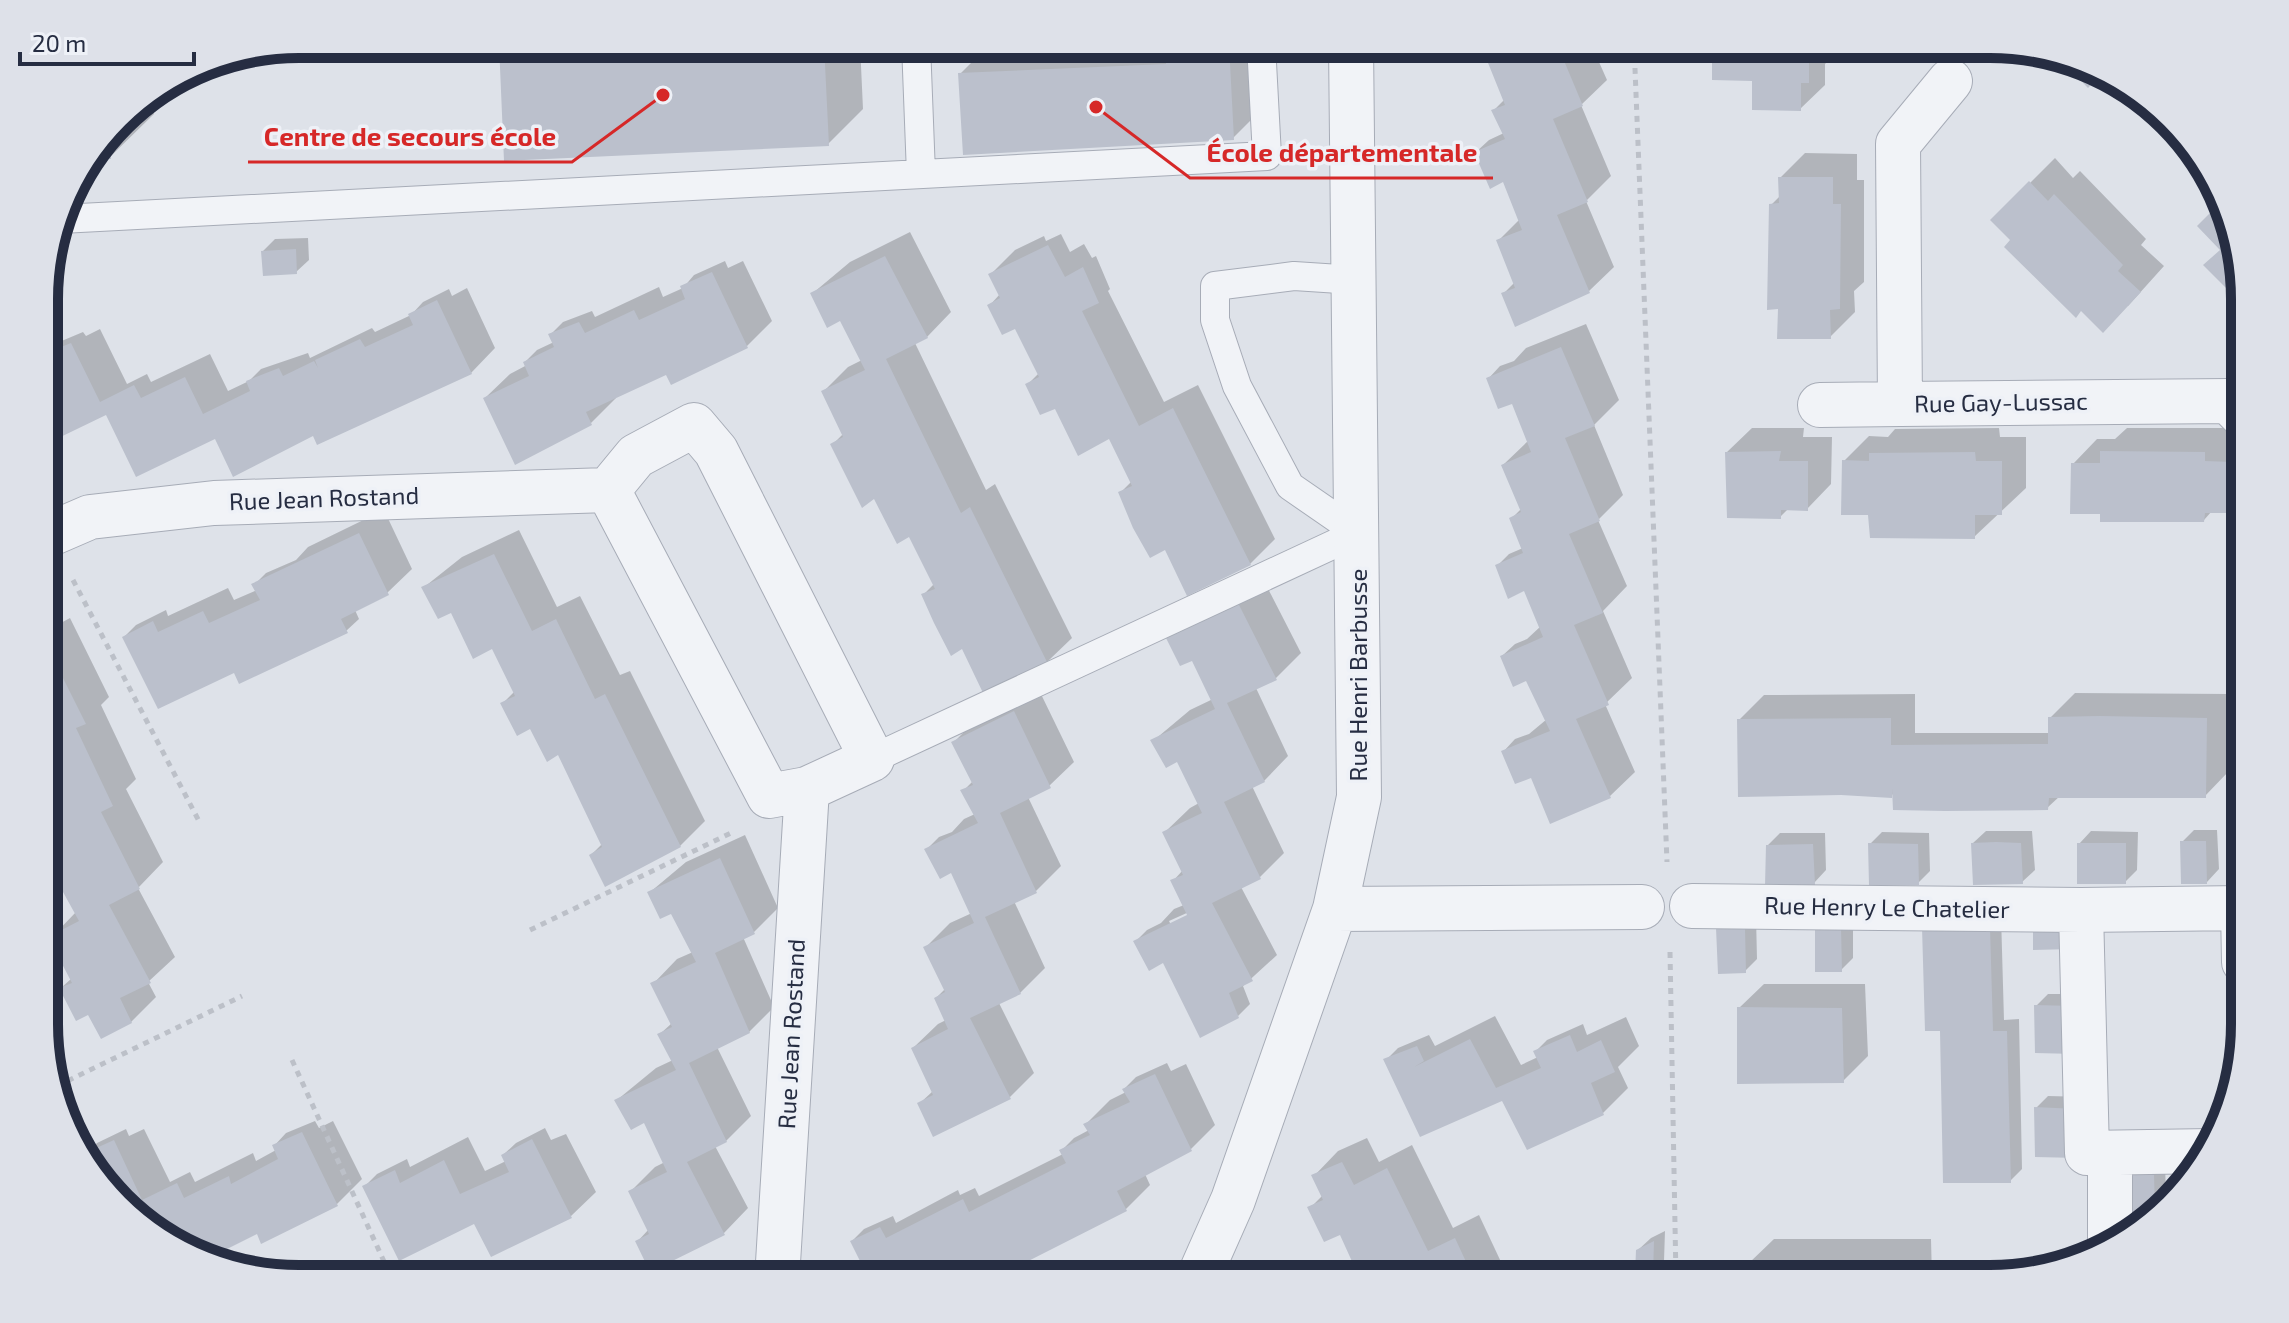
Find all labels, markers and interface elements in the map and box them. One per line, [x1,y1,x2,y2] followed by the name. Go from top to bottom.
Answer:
[20,16,194,66] scale bar
[32,28,86,57] text: 20 m
[248,112,572,162] callout: Centre de secours école
[264,120,556,151] text: Centre de secours école
[1190,128,1493,178] callout: École départementale
[1206,136,1478,167] text: École départementale
[1914,385,2088,418] street label: Rue Gay-Lussac
[228,480,420,515] street label: Rue Jean Rostand
[1343,569,1372,781] street label: Rue Henri Barbusse
[1764,890,2010,923] street label: Rue Henry Le Chatelier
[771,938,810,1130] street label: Rue Jean Rostand

